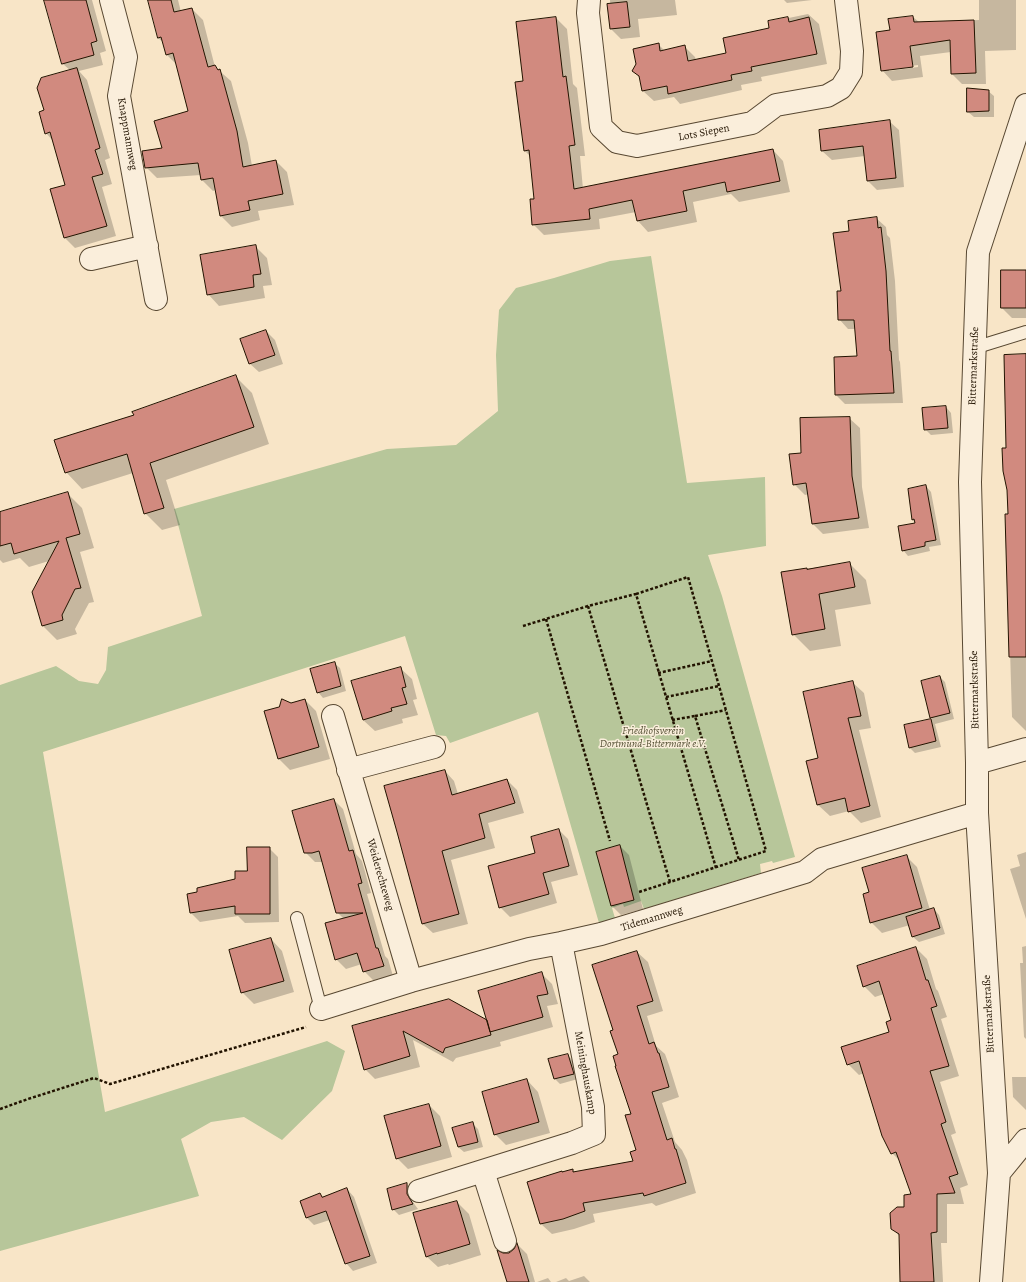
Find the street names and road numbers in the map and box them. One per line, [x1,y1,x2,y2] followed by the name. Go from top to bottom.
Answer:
[114,97,140,171] street label: Knappmannweg
[677,122,731,144] street label: Lots Siepen
[966,326,982,406] street label: Bittermarkstraße
[968,651,982,729] street label: Bittermarkstraße
[363,837,397,913] street label: Weiderechteweg
[620,903,684,935] street label: Tidemannweg
[980,974,998,1054] street label: Bittermarkstraße
[571,1030,599,1116] street label: Meininghauskamp

